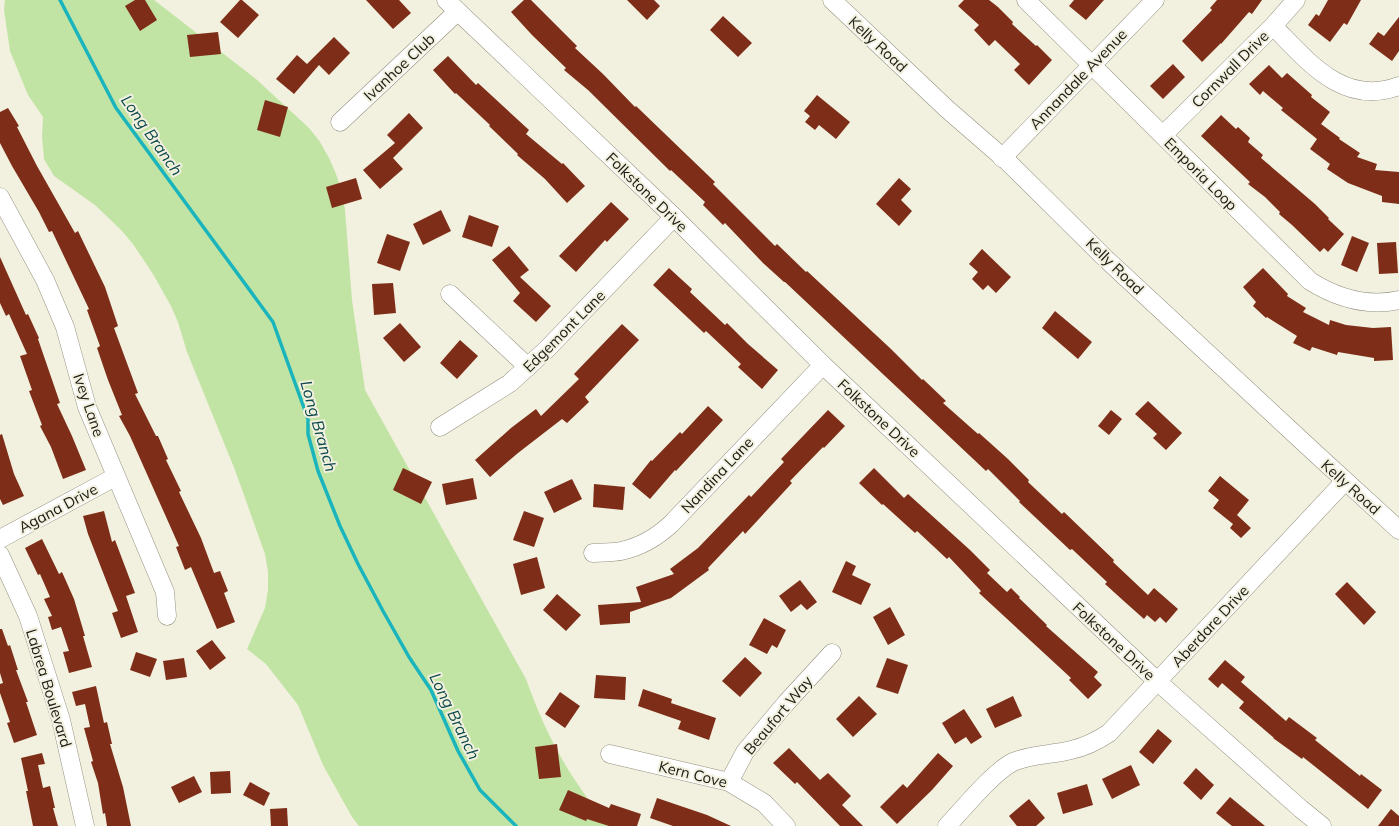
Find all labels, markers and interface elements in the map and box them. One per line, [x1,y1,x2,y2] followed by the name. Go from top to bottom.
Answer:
[845,12,911,76] street label: Kelly Road
[1025,25,1131,133] street label: Annandale Avenue
[1187,26,1273,112] street label: Cornwall Drive
[359,29,439,105] street label: Ivanhoe Club
[117,91,187,179] water label: Long Branch
[1160,133,1242,215] street label: Emporia Loop
[602,148,692,236] street label: Folkstone Drive
[1082,234,1148,298] street label: Kelly Road
[519,286,609,376] street label: Edgemont Lane
[69,371,109,439] street label: Ivey Lane
[834,375,924,461] street label: Folkstone Drive
[296,378,342,474] water label: Long Branch
[677,433,757,517] street label: Nandina Lane
[1317,455,1385,519] street label: Kelly Road
[15,479,101,537] street label: Agana Drive
[1167,581,1253,671] street label: Aberdare Drive
[1069,598,1159,684] street label: Folkstone Drive
[22,626,76,750] street label: Labrea Boulevard
[425,669,485,763] water label: Long Branch
[739,672,817,758] street label: Beaufort Way
[657,756,729,792] street label: Kern Cove

